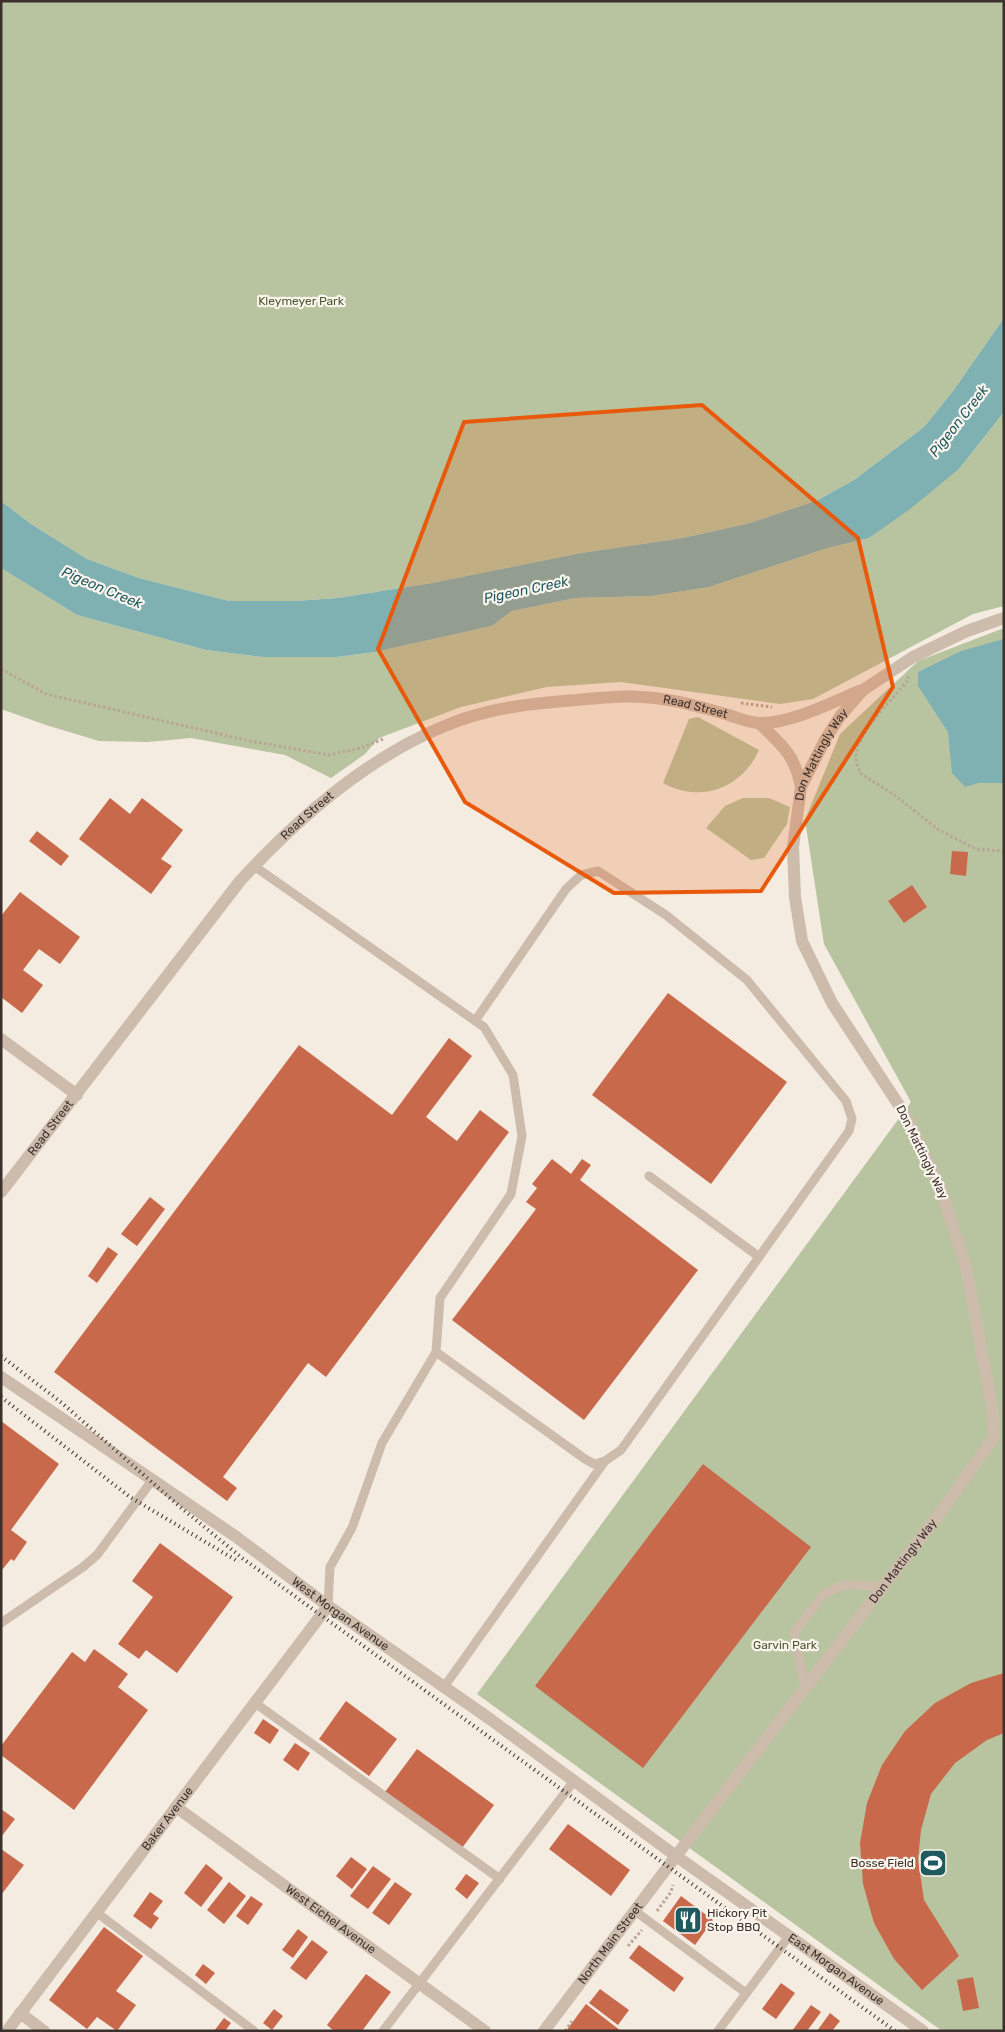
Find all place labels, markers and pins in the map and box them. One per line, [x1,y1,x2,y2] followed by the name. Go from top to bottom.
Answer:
[918,1848,948,1878] sports icon: Bosse Field
[851,1856,914,1870] place label: Bosse Field
[673,1905,703,1935] restaurant icon: Hickory Pit Stop BBQ
[707,1906,767,1934] place label: Hickory Pit Stop BBQ

